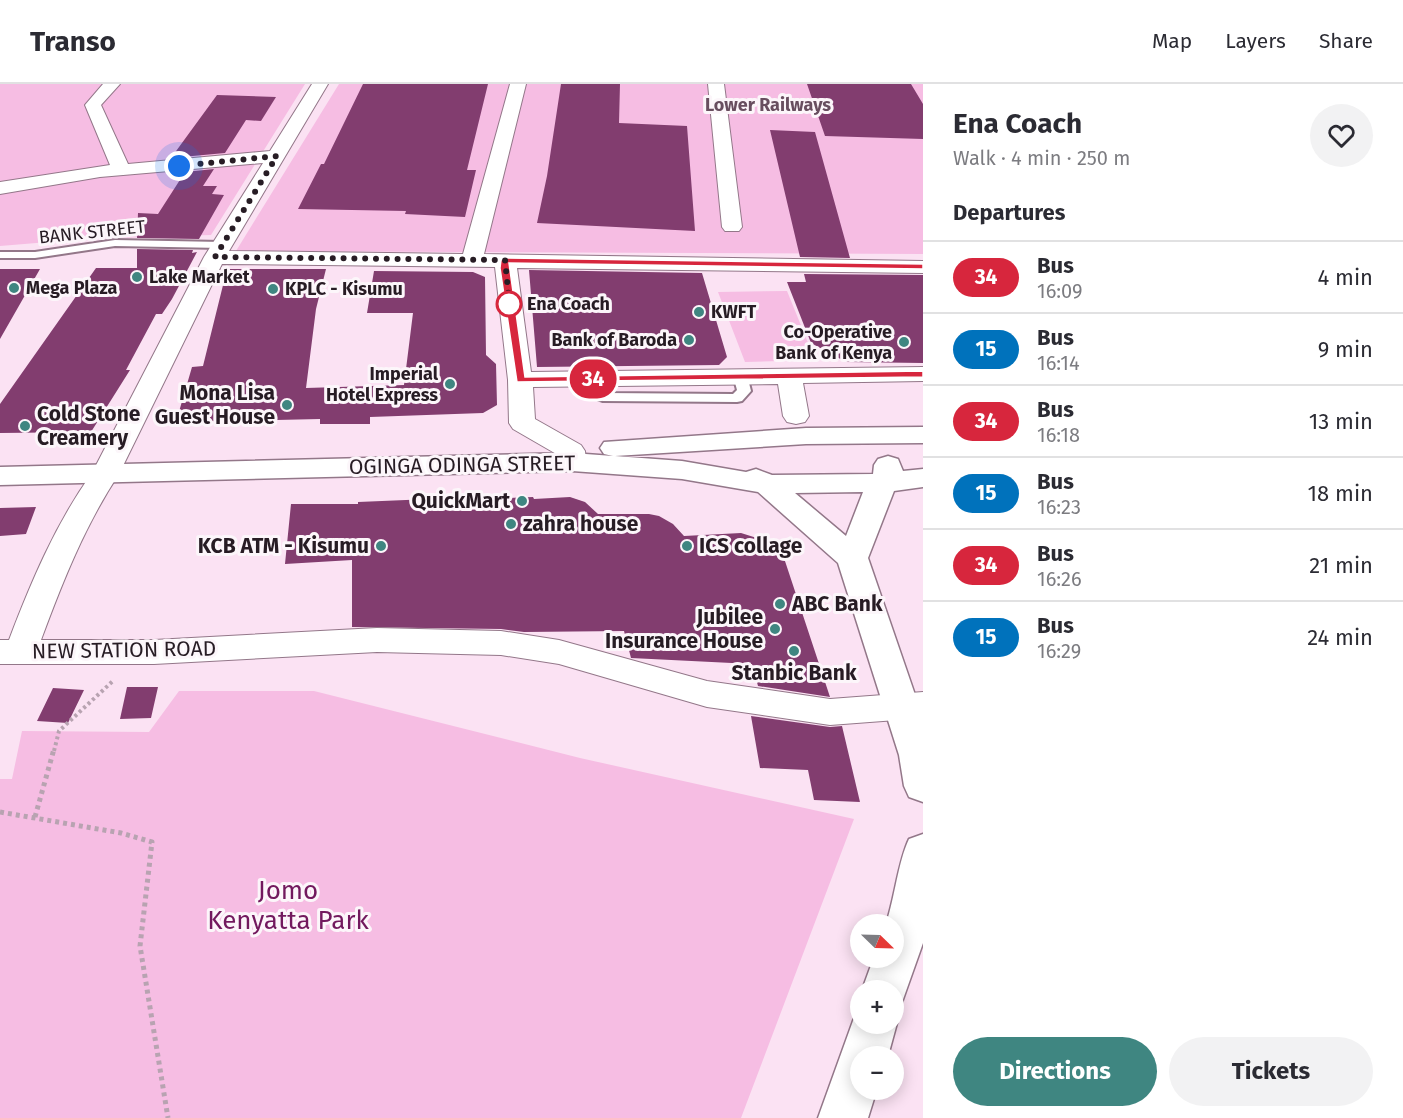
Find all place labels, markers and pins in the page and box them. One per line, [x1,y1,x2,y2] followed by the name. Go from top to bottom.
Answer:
[149,266,251,288] place label: Lake Market
[130,270,144,284] marker: Lake Market
[26,277,117,299] place label: Mega Plaza
[285,278,403,300] place label: KPLC - Kisumu
[7,281,21,295] marker: Mega Plaza
[266,282,280,296] marker: KPLC - Kisumu
[496,291,522,317] marker: Ena Coach
[527,293,610,315] place label: Ena Coach
[711,301,756,323] place label: KWFT
[692,305,706,319] marker: KWFT
[775,321,892,364] place label: Co-Operative Bank of Kenya
[551,329,677,351] place label: Bank of Baroda
[682,333,696,347] marker: Bank of Baroda
[897,335,911,349] marker: Co-Operative Bank of Kenya
[326,363,439,406] place label: Imperial Hotel Express
[443,377,457,391] marker: Imperial Hotel Express
[155,380,275,430] place label: Mona Lisa Guest House
[280,398,294,412] marker: Mona Lisa Guest House
[37,401,141,451] place label: Cold Stone Creamery
[18,419,32,433] marker: Cold Stone Creamery
[411,488,511,514] place label: QuickMart
[515,494,529,508] marker: QuickMart
[523,511,639,537] place label: zahra house
[504,517,518,531] marker: zahra house
[198,533,369,559] place label: KCB ATM - Kisumu
[699,533,803,559] place label: ICS collage
[374,539,388,553] marker: KCB ATM - Kisumu
[680,539,694,553] marker: ICS collage
[791,591,883,617] place label: ABC Bank
[773,597,787,611] marker: ABC Bank
[605,604,763,654] place label: Jubilee Insurance House
[768,622,782,636] marker: Jubilee Insurance House
[787,644,801,658] marker: Stanbic Bank
[731,660,857,686] place label: Stanbic Bank

